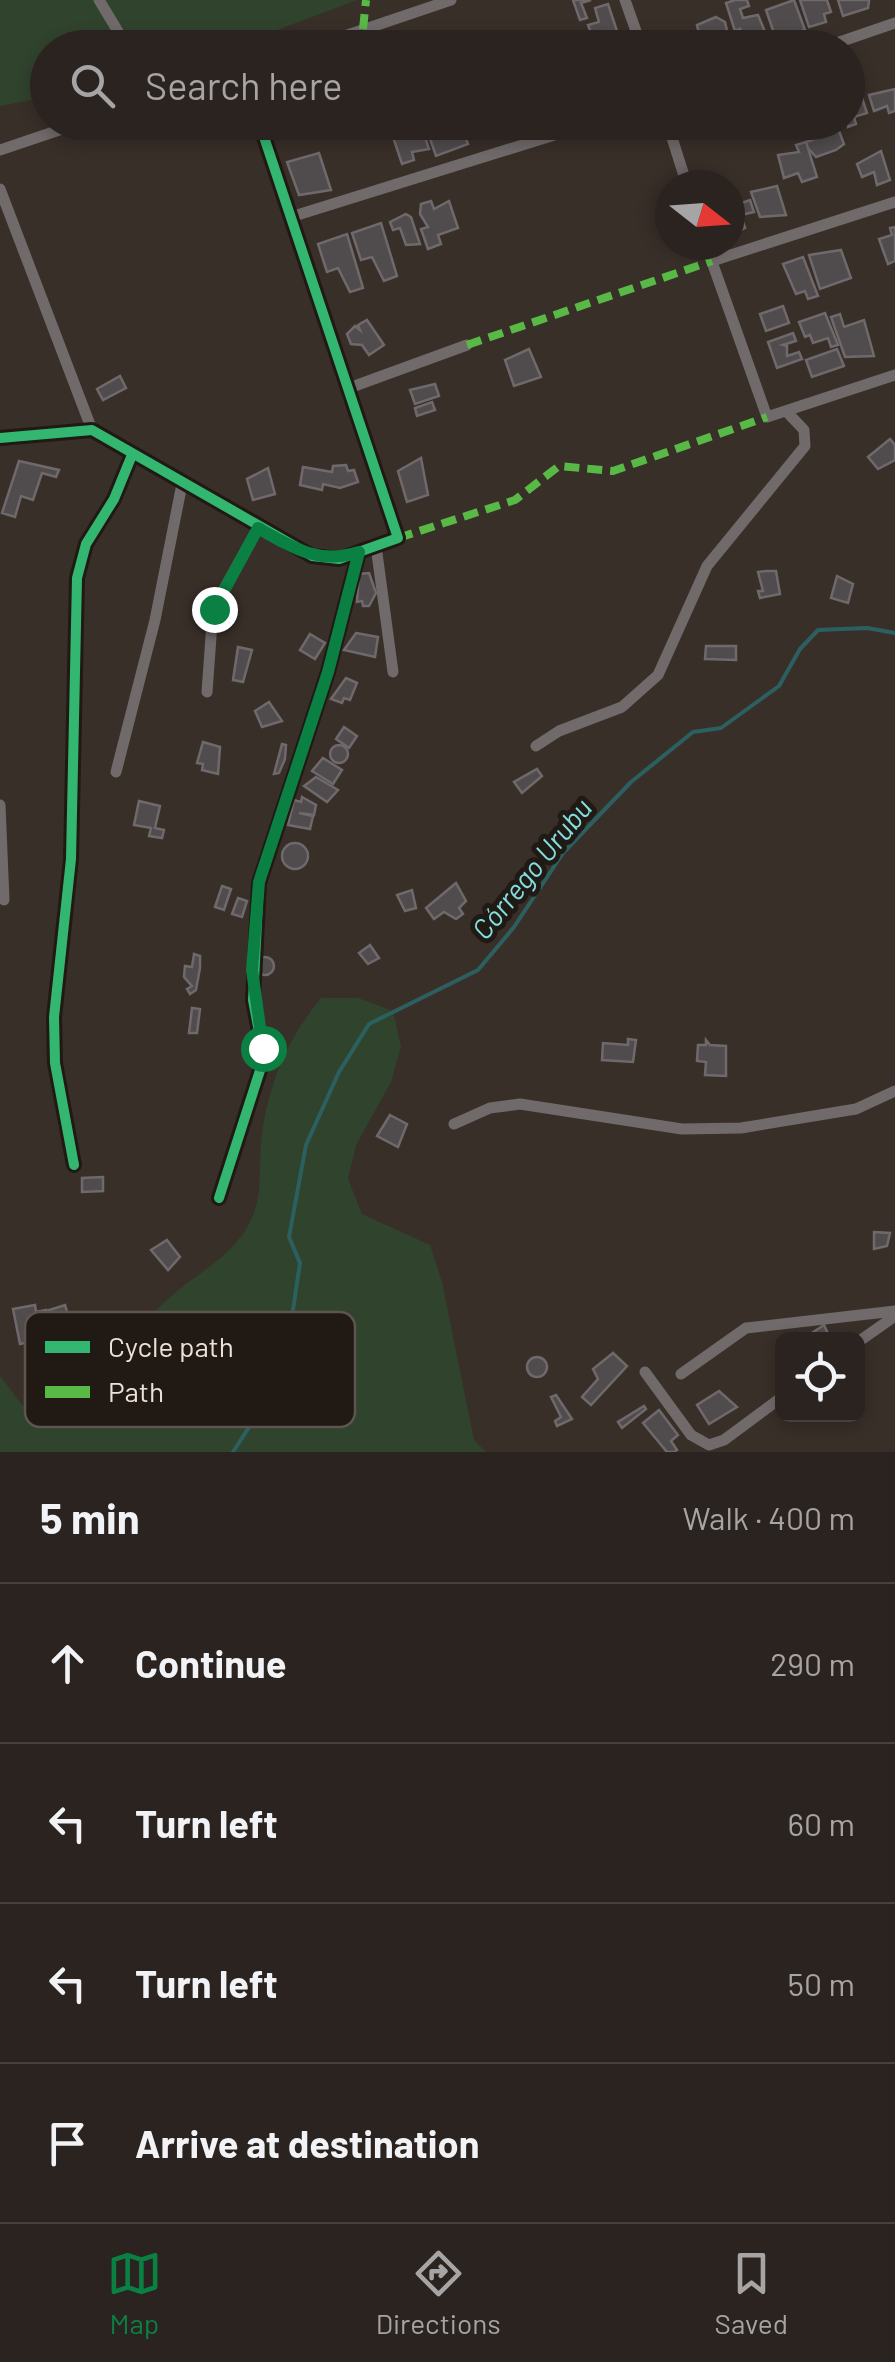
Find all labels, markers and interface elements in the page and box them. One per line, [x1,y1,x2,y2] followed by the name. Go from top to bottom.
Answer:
[30,30,865,140] search box
[65,58,120,113] icon: search
[145,62,343,108] text: Search here
[655,170,745,260] north arrow
[192,587,238,633] route end
[464,791,598,946] water label: Córrego Urubu
[241,1026,287,1072] route start
[25,1312,355,1427] legend
[108,1329,234,1363] text: Cycle path
[775,1332,865,1422] map controls
[775,1332,865,1422] button: locate
[108,1374,164,1408] text: Path
[40,1492,140,1542] text: 5 min
[682,1498,855,1536] text: Walk · 400 m
[40,1636,95,1691] icon: ahead
[135,1640,286,1686] text: Continue
[770,1644,855,1682] text: 290 m
[40,1796,95,1851] icon: left
[135,1800,278,1846] text: Turn left
[788,1804,855,1842] text: 60 m
[40,1956,95,2011] icon: left
[135,1960,278,2006] text: Turn left
[788,1964,855,2002] text: 50 m
[40,2116,95,2171] icon: arrive
[135,2120,480,2166] text: Arrive at destination
[107,2246,162,2340] tab: Map
[376,2246,501,2340] tab: Directions
[715,2246,788,2340] tab: Saved

